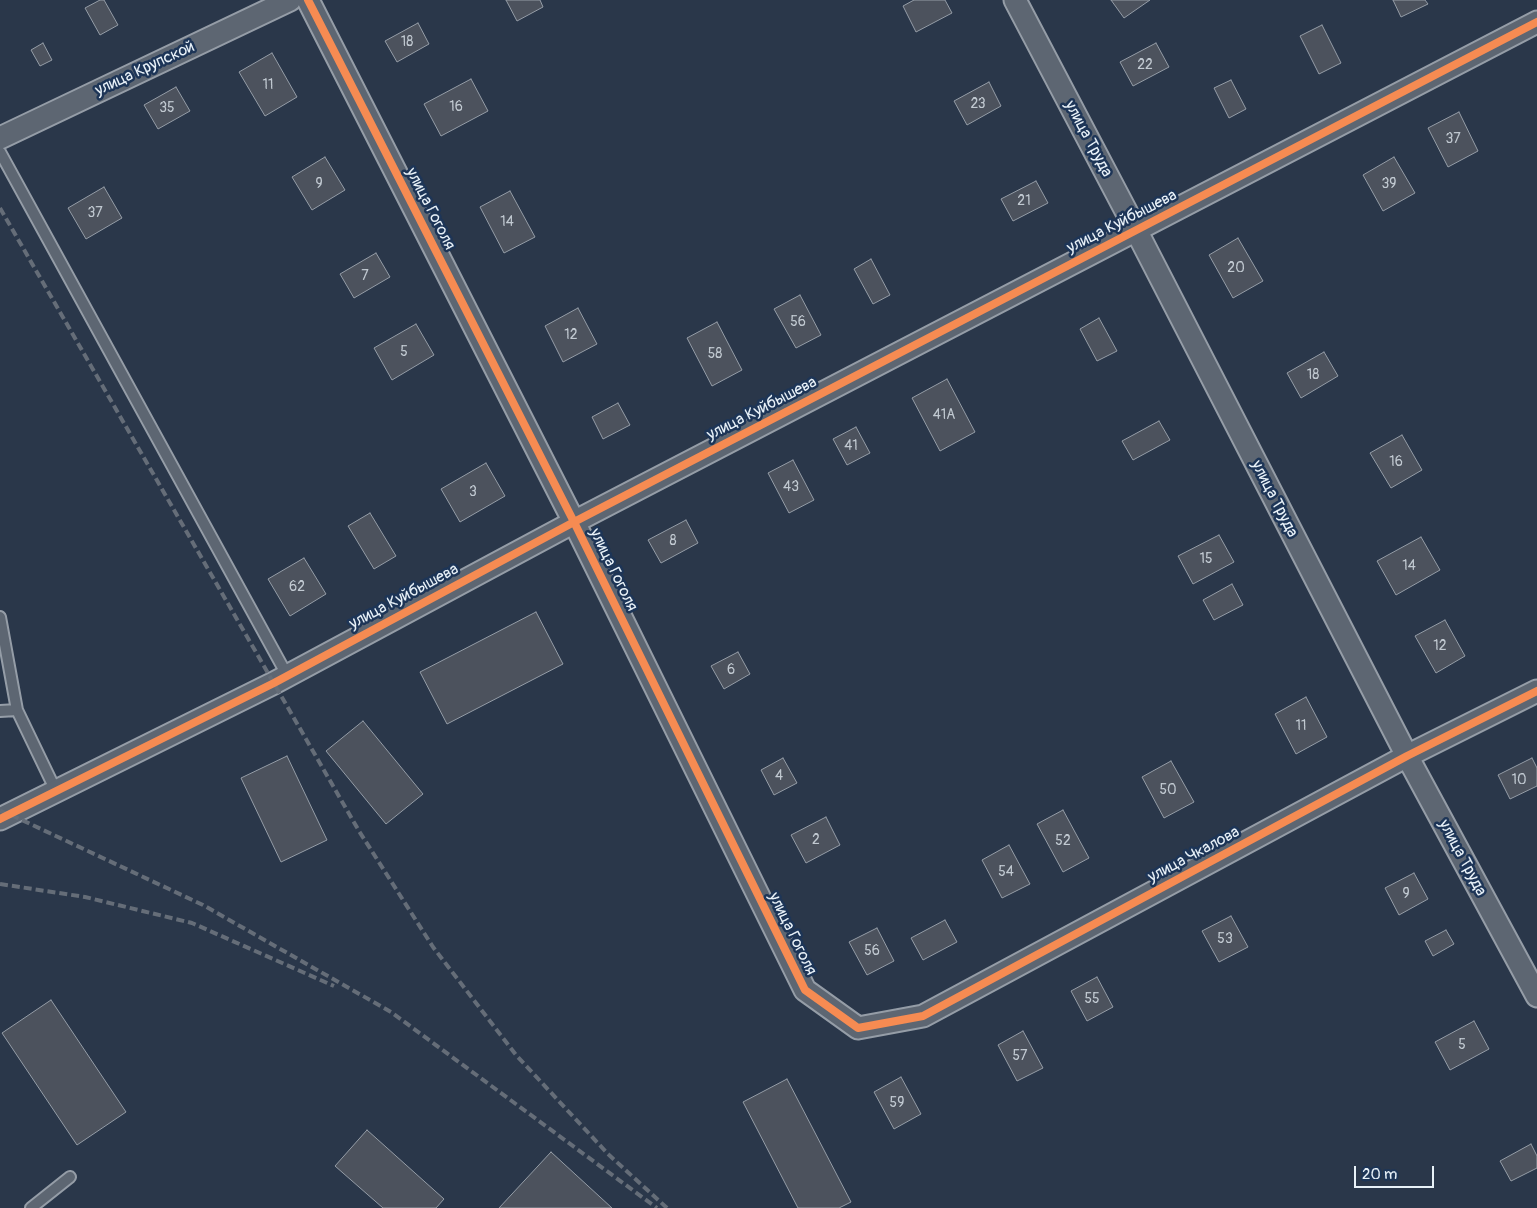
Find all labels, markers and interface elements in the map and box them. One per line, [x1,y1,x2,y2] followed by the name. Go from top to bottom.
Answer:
[401,34,413,50] house number: 18
[92,38,198,100] street label: улица Крупской
[1137,57,1153,73] house number: 22
[263,77,273,93] house number: 11
[970,96,986,112] house number: 23
[1060,98,1116,180] street label: улица Труда
[449,99,463,115] house number: 16
[159,100,175,116] house number: 35
[1445,131,1461,147] house number: 37
[401,165,459,253] street label: улица Гоголя
[315,176,323,192] house number: 9
[1381,176,1397,192] house number: 39
[1064,186,1180,258] street label: улица Куйбышева
[1017,193,1031,209] house number: 21
[87,205,103,221] house number: 37
[500,214,514,230] house number: 14
[1227,260,1245,276] house number: 20
[361,268,369,284] house number: 7
[790,314,806,330] house number: 56
[564,327,578,343] house number: 12
[400,344,408,360] house number: 5
[708,346,722,362] house number: 58
[1307,367,1319,383] house number: 18
[704,373,820,445] street label: улица Куйбышева
[933,407,955,423] house number: 41А
[844,438,858,454] house number: 41
[1389,454,1403,470] house number: 16
[1246,457,1302,541] street label: улица Труда
[783,479,799,495] house number: 43
[469,484,477,500] house number: 3
[585,526,641,614] street label: улица Гоголя
[669,533,677,549] house number: 8
[1199,551,1213,567] house number: 15
[1402,558,1416,574] house number: 14
[346,560,462,634] street label: улица Куйбышева
[289,579,305,595] house number: 62
[1433,638,1447,654] house number: 12
[727,662,735,678] house number: 6
[1296,718,1306,734] house number: 11
[775,768,783,784] house number: 4
[1511,772,1527,788] house number: 10
[1159,782,1177,798] house number: 50
[1434,817,1490,899] street label: улица Труда
[1145,823,1243,887] street label: улица Чкалова
[812,832,820,848] house number: 2
[1055,833,1071,849] house number: 52
[998,864,1014,880] house number: 54
[1402,886,1410,902] house number: 9
[764,890,820,978] street label: улица Гоголя
[1217,931,1233,947] house number: 53
[864,943,880,959] house number: 56
[1084,991,1100,1007] house number: 55
[1458,1037,1466,1053] house number: 5
[1013,1048,1027,1064] house number: 57
[890,1095,904,1111] house number: 59
[1357,1156,1437,1188] scale bar
[1362,1165,1397,1184] text: 20 m

